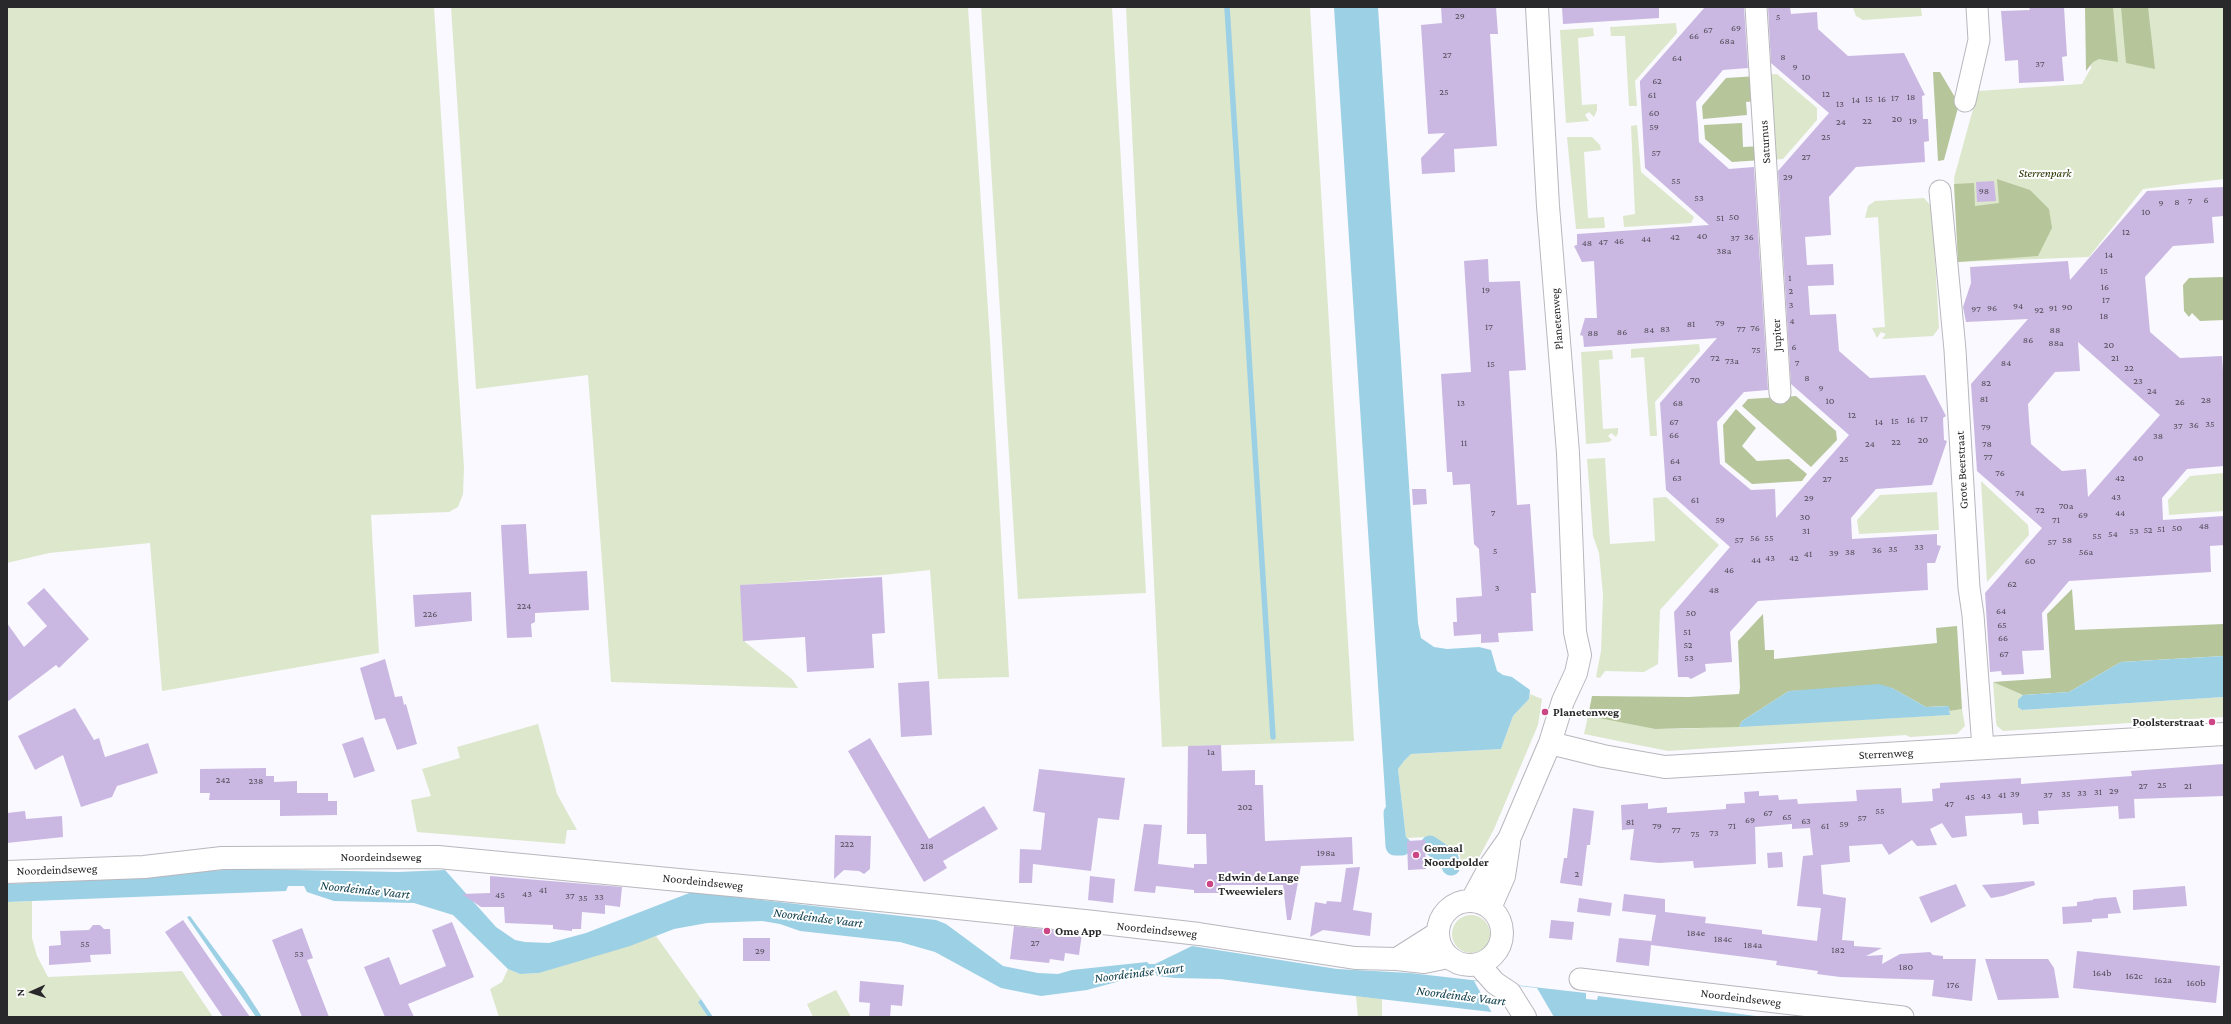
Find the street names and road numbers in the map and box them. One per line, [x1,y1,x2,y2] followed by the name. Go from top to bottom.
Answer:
[1756,120,1774,164] street label: Saturnus
[1548,288,1566,350] street label: Planetenweg
[1769,318,1785,352] street label: Jupiter
[1953,431,1971,509] street label: Grote Beerstraat
[1858,745,1914,763] street label: Sterrenweg
[341,850,421,864] street label: Noordeindseweg
[16,861,98,879] street label: Noordeindseweg
[662,871,744,893] street label: Noordeindseweg
[1116,919,1198,941] street label: Noordeindseweg
[1700,986,1782,1010] street label: Noordeindseweg

